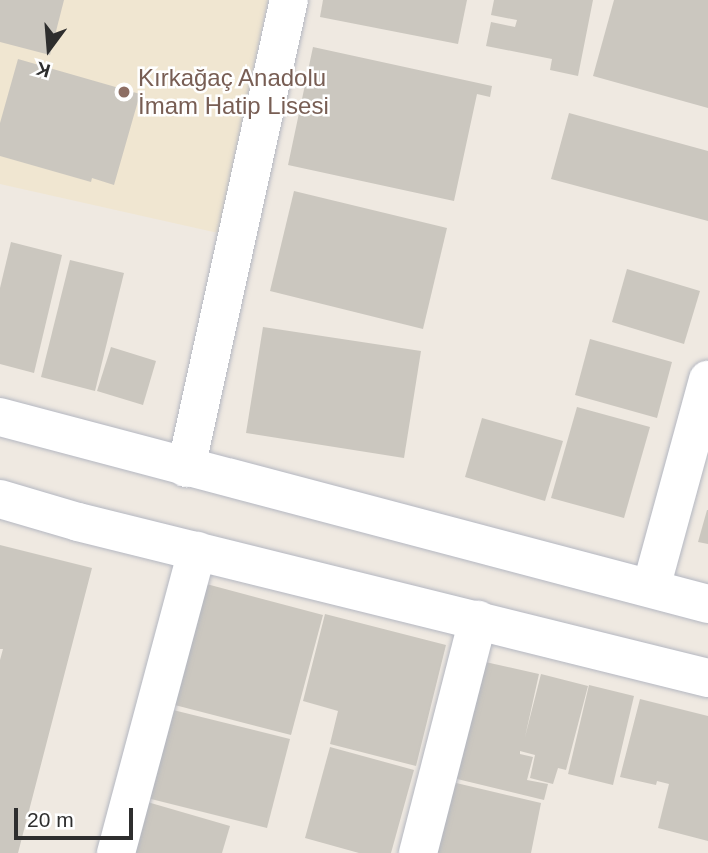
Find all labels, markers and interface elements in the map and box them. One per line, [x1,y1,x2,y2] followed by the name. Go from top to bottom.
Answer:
[14,14,84,84] north arrow
[34,58,53,82] text: K
[138,64,329,120] place label: Kırkağaç Anadolu İmam Hatip Lisesi
[116,84,132,100] marker: Kırkağaç Anadolu İmam Hatip Lisesi
[18,794,136,838] scale bar
[27,808,74,831] text: 20 m

